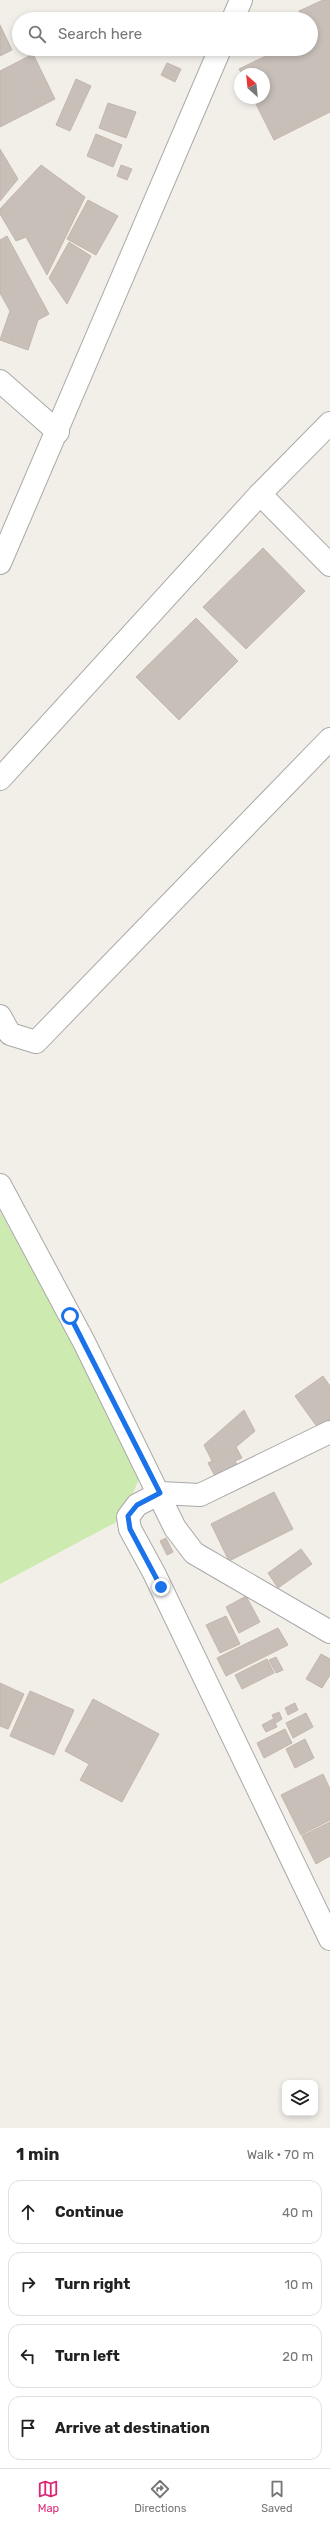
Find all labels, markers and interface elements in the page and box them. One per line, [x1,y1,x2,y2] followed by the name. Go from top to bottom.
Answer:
[12,12,318,56] search box
[26,23,48,45] icon: search
[58,25,142,43] text: Search here
[234,68,270,104] north arrow
[61,1307,79,1325] route start
[152,1578,170,1596] route end
[282,2080,318,2116] map controls
[282,2080,318,2116] button: layers
[16,2144,59,2164] text: 1 min
[247,2147,314,2162] text: Walk · 70 m
[17,2201,39,2223] icon: ahead
[55,2203,124,2221] text: Continue
[282,2205,313,2220] text: 40 m
[17,2273,39,2295] icon: right
[55,2275,130,2293] text: Turn right
[284,2277,313,2292] text: 10 m
[17,2345,39,2367] icon: left
[55,2347,120,2365] text: Turn left
[282,2349,313,2364] text: 20 m
[17,2417,39,2439] icon: arrive
[55,2419,210,2437] text: Arrive at destination
[37,2478,59,2515] tab: Map
[134,2478,186,2515] tab: Directions
[261,2478,293,2515] tab: Saved

